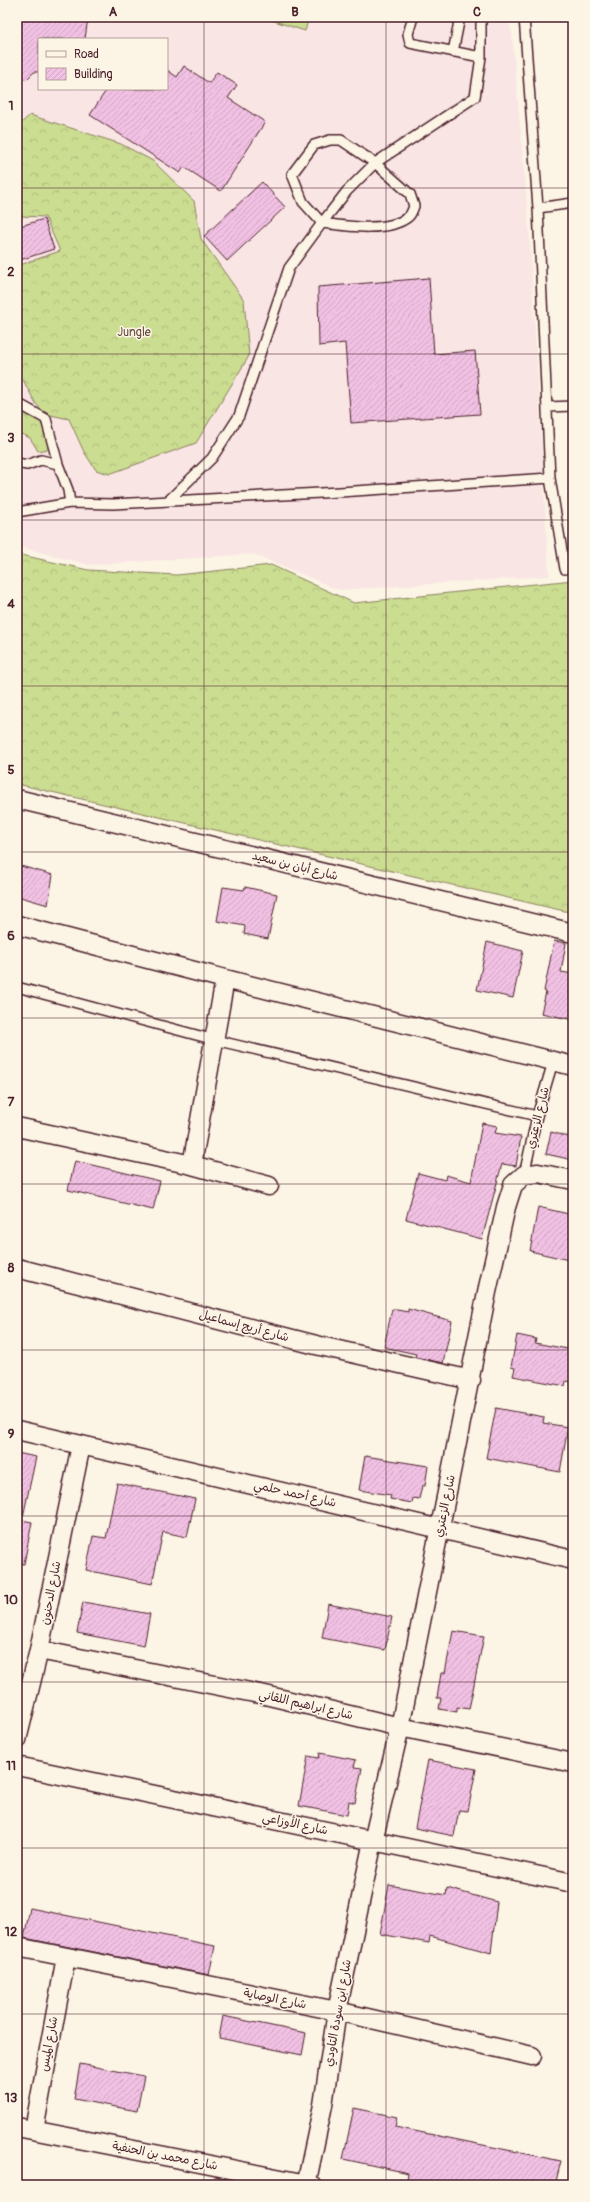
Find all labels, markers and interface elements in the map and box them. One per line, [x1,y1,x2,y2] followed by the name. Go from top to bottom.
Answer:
[109,4,118,20] text: A
[291,4,299,20] text: B
[473,4,481,20] text: C
[38,38,168,90] legend
[74,47,99,62] text: Road
[74,67,113,82] text: Building
[8,98,14,114] text: 1
[7,264,15,280] text: 2
[117,325,151,340] park label: Jungle
[7,430,15,446] text: 3
[7,596,15,612] text: 4
[7,762,15,778] text: 5
[250,848,340,885] street label: شارع أبان بن سعيد
[7,928,15,944] text: 6
[523,1085,554,1151] street label: شارع الزعتري
[8,1094,15,1110] text: 7
[8,1260,15,1276] text: 8
[197,1307,290,1346] street label: شارع أريج إسماعيل
[8,1426,15,1442] text: 9
[431,1473,460,1539] street label: شارع الزعتري
[252,1477,338,1514] street label: شارع أحمد حلمي
[37,1560,66,1626] street label: شارع الدحنون
[4,1592,18,1608] text: 10
[257,1687,355,1726] street label: شارع ابراهيم اللقاني
[6,1758,16,1774] text: 11
[260,1809,329,1841] street label: شارع الأوزاعي
[5,1924,17,1940] text: 12
[321,1958,356,2068] street label: شارع ابن سودة التاودي
[242,1986,308,2013] street label: شارع الوصاية
[37,2015,62,2073] street label: شارع الميس
[5,2090,17,2106] text: 13
[111,2138,219,2175] street label: شارع محمد بن الحنفية

